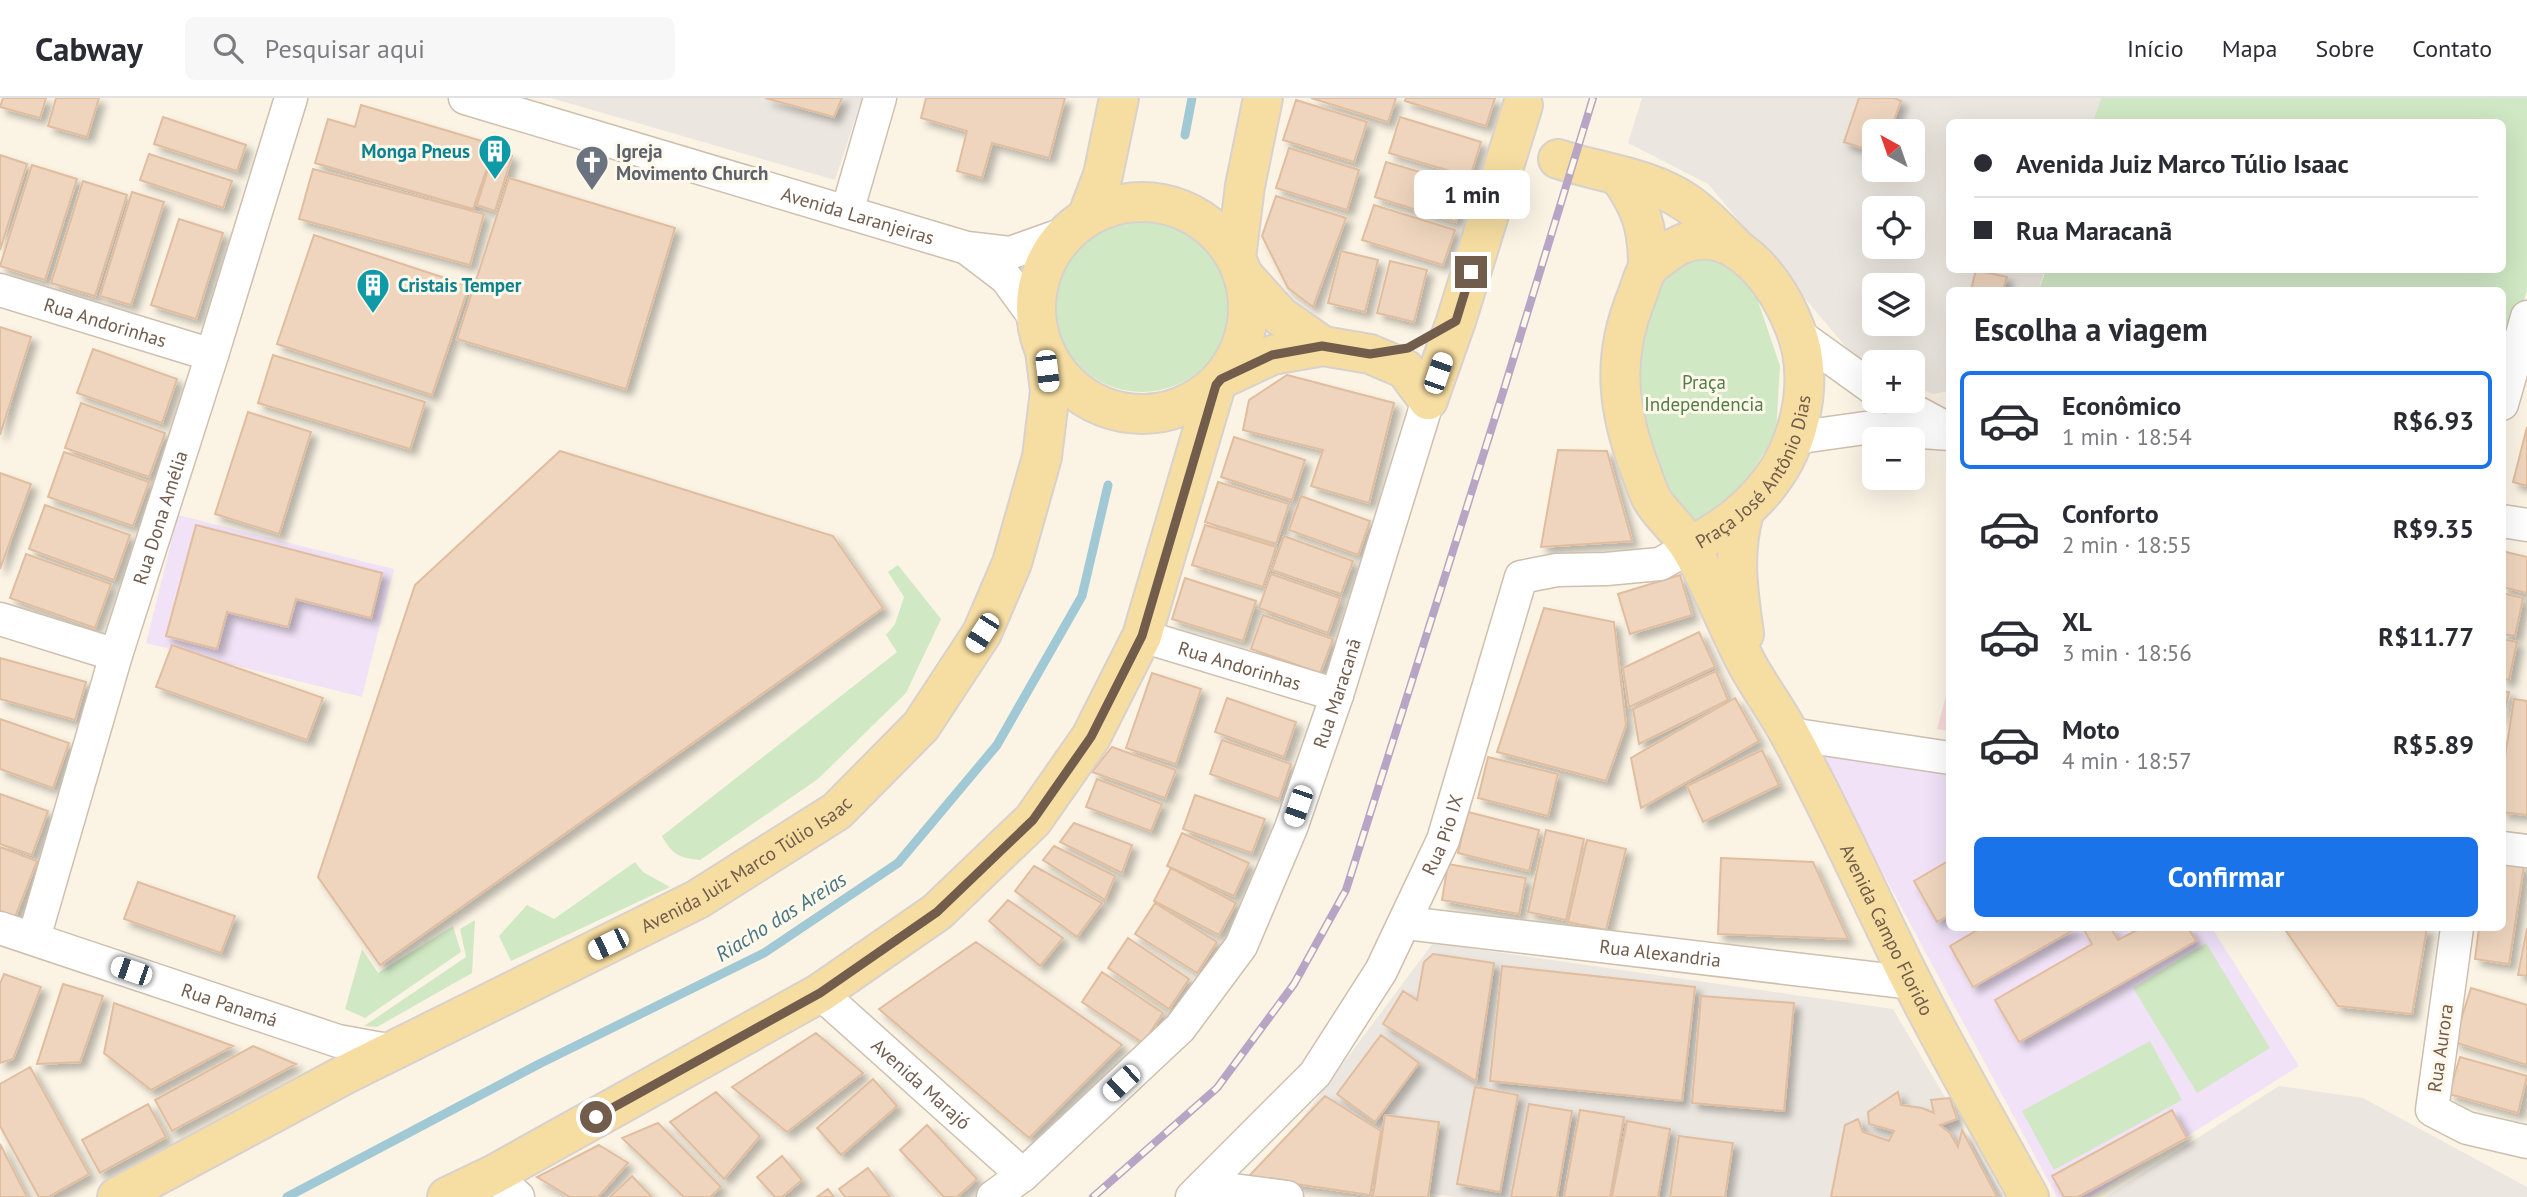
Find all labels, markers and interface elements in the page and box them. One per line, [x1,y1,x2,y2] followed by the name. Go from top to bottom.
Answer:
[185,17,675,80] search box
[35,27,143,70] text: Cabway
[209,29,247,67] icon: search
[265,32,425,65] text: Pesquisar aqui
[2127,33,2184,64] text: Início
[2222,33,2277,64] text: Mapa
[2315,33,2374,64] text: Sobre
[2412,33,2492,64] text: Contato
[1862,119,1925,182] north arrow
[1862,119,1925,490] map controls
[476,132,514,181] building icon: Monga Pneus
[361,139,470,163] place label: Monga Pneus
[616,139,768,185] place label: Igreja Movimento Church
[573,143,611,192] church icon: Igreja Movimento Church
[2016,147,2349,180] text: Avenida Juiz Marco Túlio Isaac
[1413,170,1529,220] callout: 1 min
[1444,180,1500,209] text: 1 min
[779,181,937,250] street label: Avenida Laranjeiras
[1862,196,1925,259] button: locate
[2016,214,2172,247] text: Rua Maracanã
[1455,256,1487,288] route end
[354,266,392,315] building icon: Cristais Temper
[398,273,522,297] place label: Cristais Temper
[1862,273,1925,336] button: layers
[41,292,169,352] street label: Rua Andorinhas
[1974,308,2208,350] text: Escolha a viagem
[1035,349,1060,393] car
[1422,350,1455,396] car
[1862,350,1925,413] button: +
[1644,370,1764,416] park label: Praça Independencia
[1978,389,2041,452] icon: car
[2062,389,2181,422] text: Econômico
[1691,394,1815,553] street label: Praça José Antônio Dias
[2393,404,2474,437] text: R$6.93
[2062,422,2192,451] text: 1 min · 18:54
[1862,427,1925,490] button: −
[127,448,193,587] street label: Rua Dona Amélia
[1978,497,2041,560] icon: car
[2062,497,2159,530] text: Conforto
[2393,512,2474,545] text: R$9.35
[2062,530,2192,559] text: 2 min · 18:55
[1978,605,2041,668] icon: car
[2062,605,2092,638] text: XL
[962,610,1003,656] car
[2378,620,2474,653] text: R$11.77
[1308,635,1366,751] street label: Rua Maracanã
[1175,636,1304,695] street label: Rua Andorinhas
[2062,638,2192,667] text: 3 min · 18:56
[1978,713,2041,776] icon: car
[2062,713,2120,746] text: Moto
[2393,728,2474,761] text: R$5.89
[2062,746,2192,775] text: 4 min · 18:57
[1282,783,1315,829] car
[637,791,857,938] street label: Avenida Juiz Marco Túlio Isaac
[1416,791,1468,879] street label: Rua Pio IX
[1974,837,2478,917] button: Confirmar
[1835,840,1939,1020] street label: Avenida Campo Florido
[710,865,852,968] water label: Riacho das Areias
[585,925,632,963] car
[1598,934,1722,972] street label: Rua Alexandria
[108,954,155,988] car
[178,977,281,1032] street label: Rua Panamá
[2422,1002,2458,1094] street label: Rua Aurora
[867,1033,976,1134] street label: Avenida Marajó
[1099,1061,1144,1105] car
[580,1101,612,1133] route start

